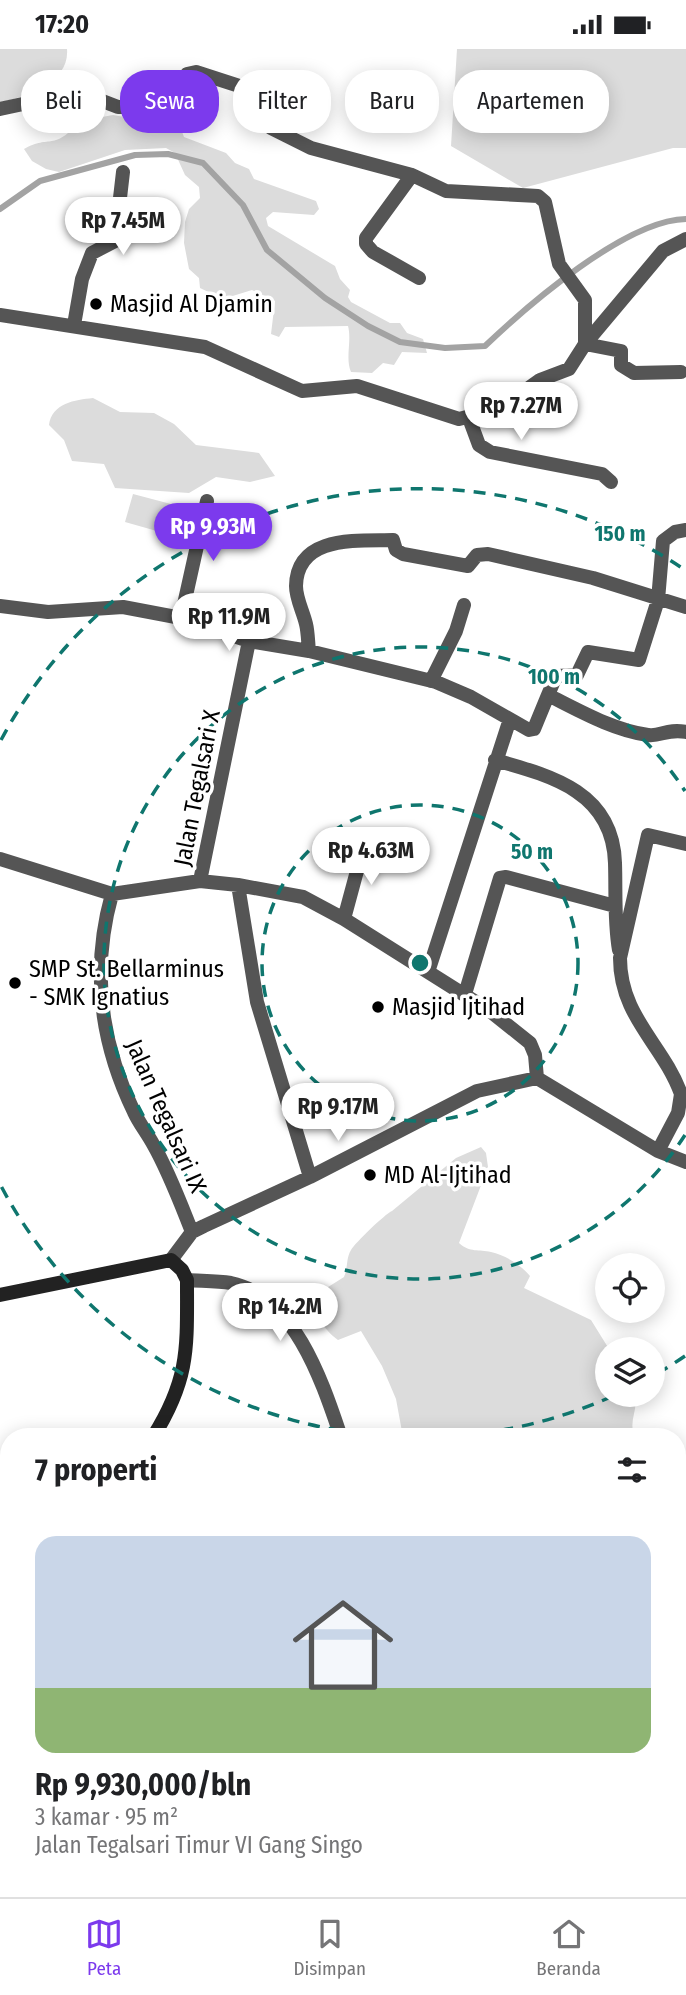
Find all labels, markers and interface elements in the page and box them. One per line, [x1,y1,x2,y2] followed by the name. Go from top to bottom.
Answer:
[35,9,89,40] text: 17:20
[21,70,106,133] chip: Beli
[120,70,219,133] chip: Sewa
[233,70,331,133] chip: Filter
[345,70,439,133] chip: Baru
[453,70,609,133] chip: Apartemen
[51,197,195,257] pin: Rp 7.45M
[81,206,165,234] text: Rp 7.45M
[110,290,273,318] place label: Masjid Al Djamin
[88,296,104,312] marker: Masjid Al Djamin
[449,383,593,442] pin: Rp 7.27M
[480,391,562,419] text: Rp 7.27M
[141,503,285,563] pin: Rp 9.93M
[170,512,256,540] text: Rp 9.93M
[594,521,646,547] text: 150 m
[157,593,301,653] pin: Rp 11.9M
[188,602,270,630] text: Rp 11.9M
[528,664,580,690] text: 100 m
[168,707,226,868] street label: Jalan Tegalsari X
[299,827,443,887] pin: Rp 4.63M
[328,836,414,864] text: Rp 4.63M
[511,839,553,865] text: 50 m
[408,951,432,975] centre of rings
[29,955,224,1011] place label: SMP St. Bellarminus - SMK Ignatius
[7,975,23,991] marker: SMP St. Bellarminus - SMK Ignatius
[392,993,525,1021] place label: Masjid Ijtihad
[370,999,386,1015] marker: Masjid Ijtihad
[120,1035,212,1197] street label: Jalan Tegalsari IX
[266,1083,410,1143] pin: Rp 9.17M
[297,1092,379,1120] text: Rp 9.17M
[384,1161,512,1189] place label: MD Al-Ijtihad
[362,1167,378,1183] marker: MD Al-Ijtihad
[595,1253,665,1407] map controls
[595,1253,665,1323] button: locate
[208,1283,352,1343] pin: Rp 14.2M
[238,1292,322,1320] text: Rp 14.2M
[595,1337,665,1407] button: layers
[613,1451,651,1489] icon: filters
[35,1452,157,1488] text: 7 properti
[280,1582,406,1708] icon: home
[35,1767,251,1803] text: Rp 9,930,000/bln
[35,1803,178,1831] text: 3 kamar · 95 m²
[35,1831,363,1859] text: Jalan Tegalsari Timur VI Gang Singo
[85,1915,123,1980] tab: Peta
[293,1915,366,1980] tab: Disimpan
[536,1915,601,1980] tab: Beranda

